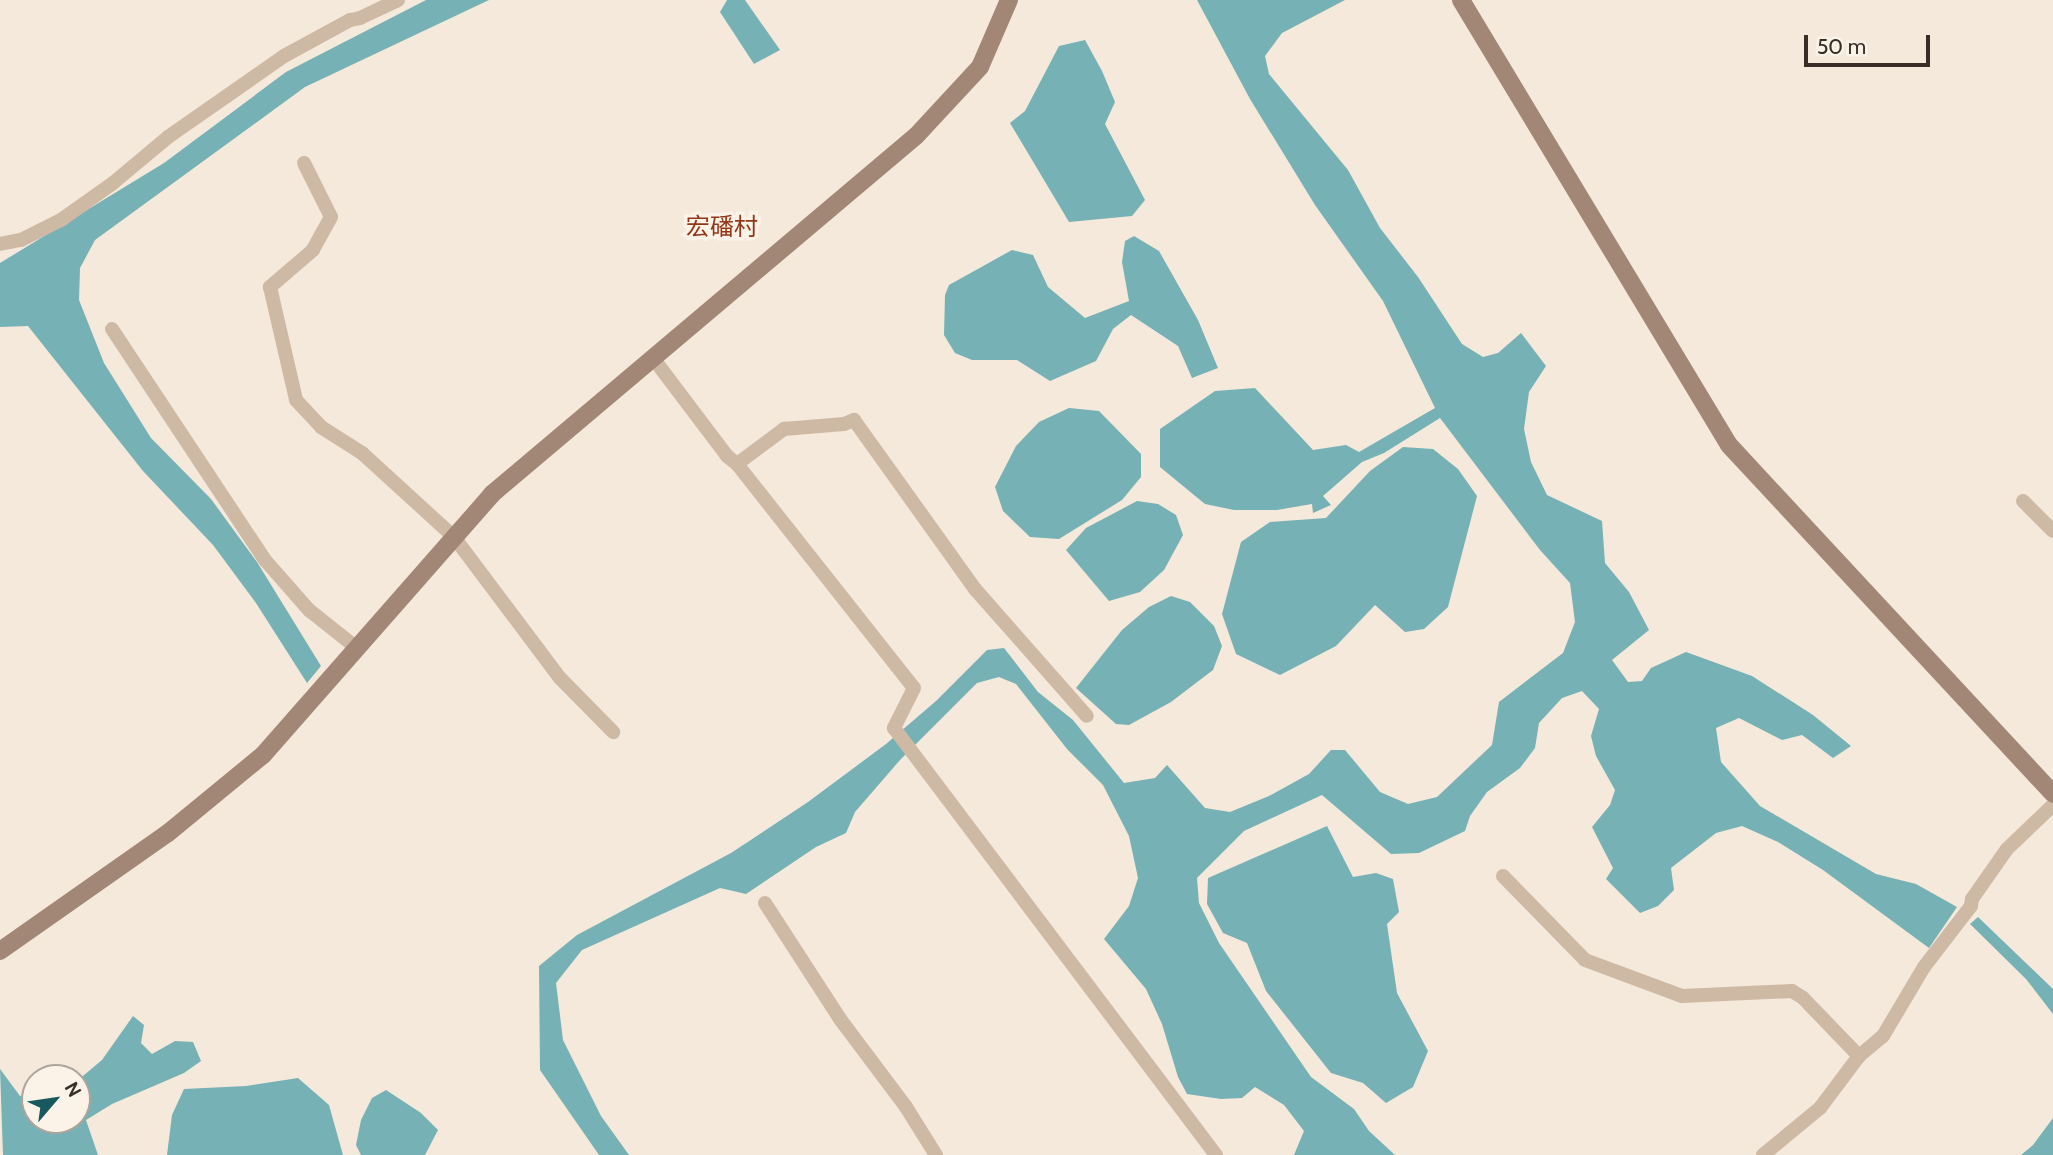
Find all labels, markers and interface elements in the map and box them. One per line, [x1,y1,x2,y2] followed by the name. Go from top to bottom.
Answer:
[1808,21,1934,65] scale bar
[1817,34,1866,59] text: 50 m
[686,213,758,241] district label: 宏磻村
[21,1064,91,1134] north arrow
[60,1078,86,1101] text: N

